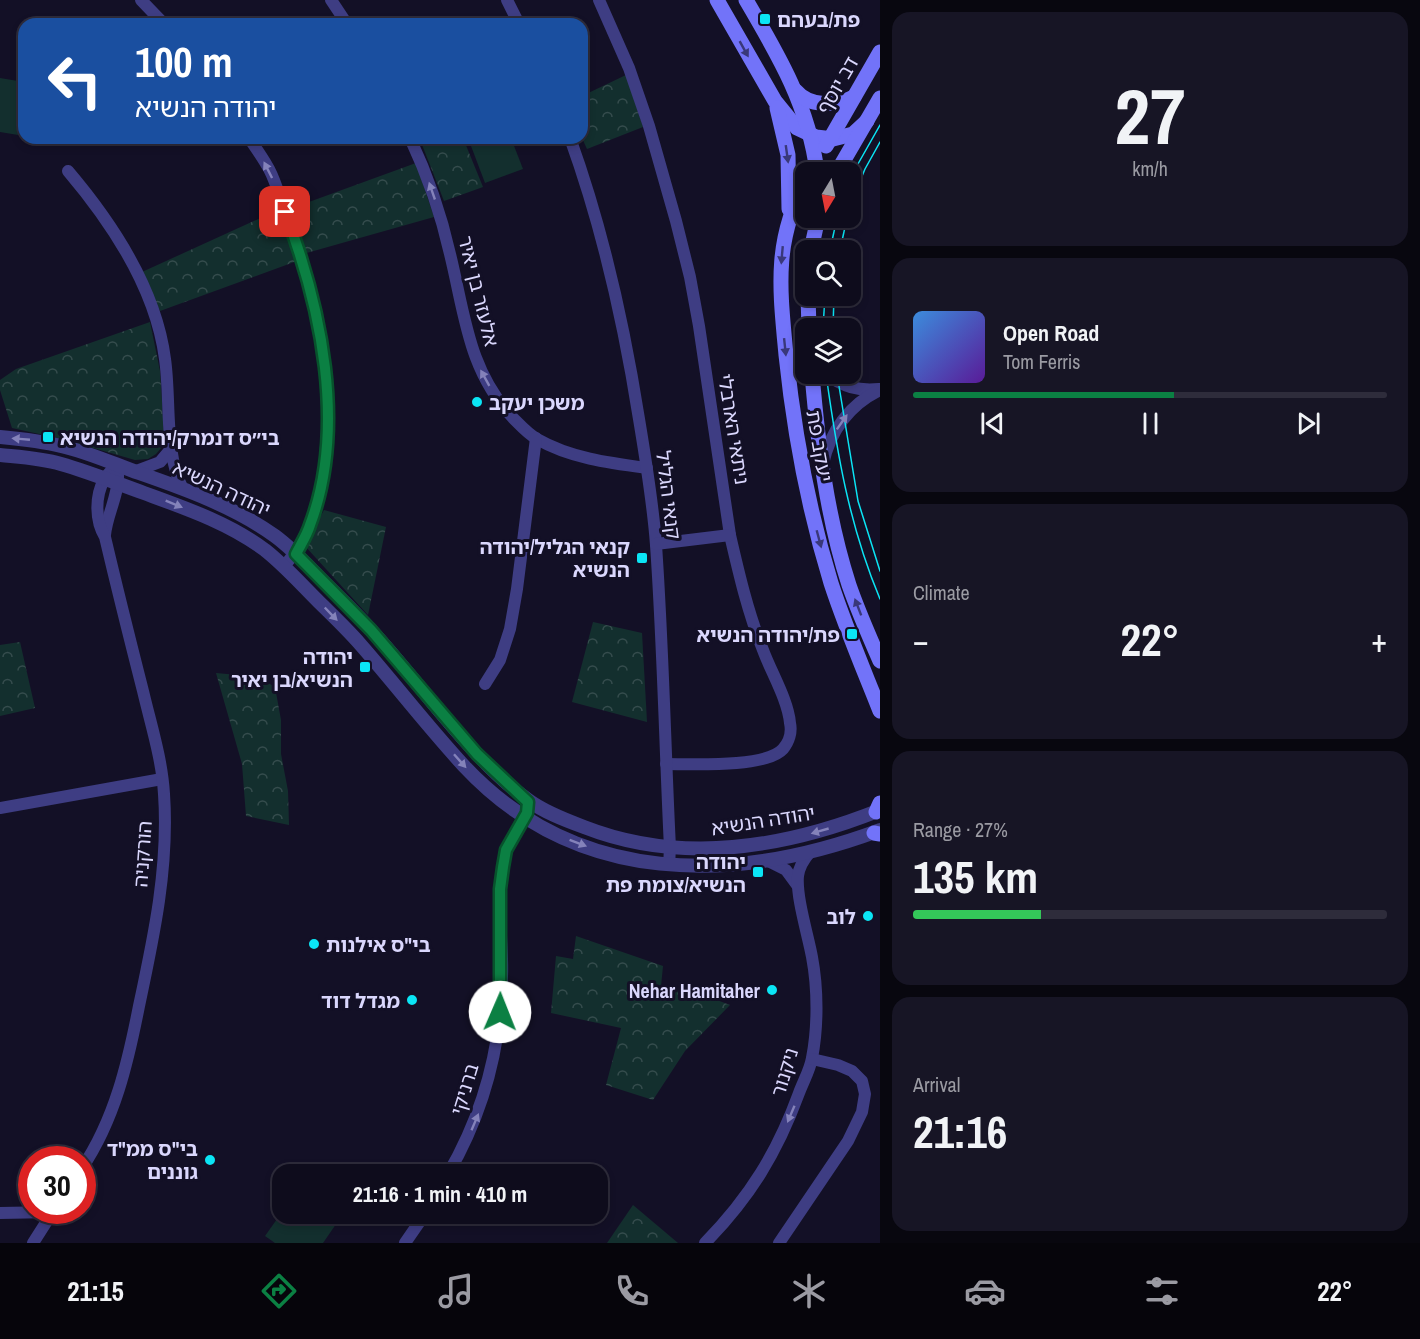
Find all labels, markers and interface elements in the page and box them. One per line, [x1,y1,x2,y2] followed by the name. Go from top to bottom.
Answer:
[777,6,860,33] place label: פת/בעהם
[758,12,772,26] marker: פת/בעהם
[135,34,233,90] text: 100 m
[739,41,749,58] one-way arrow
[36,42,114,120] icon: left
[810,51,864,119] street label: דב יוסף
[1114,63,1186,168] text: 27
[135,89,277,125] text: יהודה הנשיא
[783,144,792,163] one-way arrow
[1132,155,1168,182] text: km/h
[263,161,273,178] one-way arrow
[795,162,861,228] north arrow
[795,162,861,384] map controls
[427,182,437,200] one-way arrow
[259,186,310,237] pin
[268,195,301,228] icon: arrive
[452,233,506,349] street label: אלעזר בן יאיר
[795,240,861,306] button: search
[777,245,787,264] one-way arrow
[795,318,861,384] button: layers
[1003,318,1099,348] text: Open Road
[780,338,790,357] one-way arrow
[1003,348,1081,375] text: Tom Ferris
[480,369,490,386] one-way arrow
[712,372,756,486] street label: ניתאי הארבלי
[489,389,585,416] place label: משכן יעקב
[470,395,484,409] marker: משכן יעקב
[976,407,1009,440] icon: previous
[1134,407,1167,440] icon: pause
[1292,407,1325,440] icon: next
[800,408,840,484] street label: יעקב פת
[836,414,848,430] one-way arrow
[60,424,280,451] place label: בי״ס דנמרק/יהודה הנשיא
[41,430,55,444] marker: בי״ס דנמרק/יהודה הנשיא
[11,434,30,444] one-way arrow
[650,449,688,541] street label: קנאי הגליל
[169,454,275,522] street label: יהודה הנשיא
[165,499,183,509] one-way arrow
[815,530,824,548] one-way arrow
[480,533,630,583] place label: קנאי הגליל/יהודה הנשיא
[635,551,649,565] marker: קנאי הגליל/יהודה הנשיא
[913,579,970,606] text: Climate
[853,598,862,616] one-way arrow
[324,607,338,621] one-way arrow
[1120,609,1180,670] text: 22°
[913,618,929,662] text: −
[1371,618,1387,662] text: +
[696,621,840,648] place label: פת/יהודה הנשיא
[845,627,859,641] marker: פת/יהודה הנשיא
[231,643,353,693] place label: יהודה הנשיא/בן יאיר
[358,660,372,674] marker: יהודה הנשיא/בן יאיר
[453,753,466,768] one-way arrow
[709,798,817,842] street label: יהודה הנשיא
[913,816,1008,843] text: Range · 27%
[126,820,158,888] street label: הורקניה
[811,827,829,836] one-way arrow
[569,838,587,848] one-way arrow
[913,846,1038,907] text: 135 km
[606,848,746,898] place label: יהודה הנשיא/צומת פת
[751,865,765,879] marker: יהודה הנשיא/צומת פת
[826,903,856,930] place label: לוב
[861,909,875,923] marker: לוב
[326,931,431,958] place label: בי"ס אילנות
[307,937,321,951] marker: בי"ס אילנות
[629,977,761,1004] place label: Nehar Hamitaher
[468,980,532,1044] position arrow
[765,983,779,997] marker: Nehar Hamitaher
[321,987,400,1014] place label: מגדל דוד
[405,993,419,1007] marker: מגדל דוד
[764,1044,804,1100] street label: ניקנור
[443,1060,485,1118] street label: ברניקי
[913,1071,960,1098] text: Arrival
[913,1101,1007,1162] text: 21:16
[786,1105,795,1123] one-way arrow
[470,1113,480,1131] one-way arrow
[107,1135,198,1185] place label: בי"ס ממ"ד גוננים
[18,1146,96,1224] speed limit sign: 30
[203,1153,217,1167] marker: בי"ס ממ"ד גוננים
[353,1179,527,1209] text: 21:16 · 1 min · 410 m
[258,1270,300,1312] icon: directions
[435,1270,477,1312] icon: music
[611,1270,653,1312] icon: phone
[788,1270,830,1312] icon: climate
[964,1270,1006,1312] icon: car
[1141,1270,1183,1312] icon: filters
[67,1273,124,1309] text: 21:15
[1317,1273,1353,1309] text: 22°

